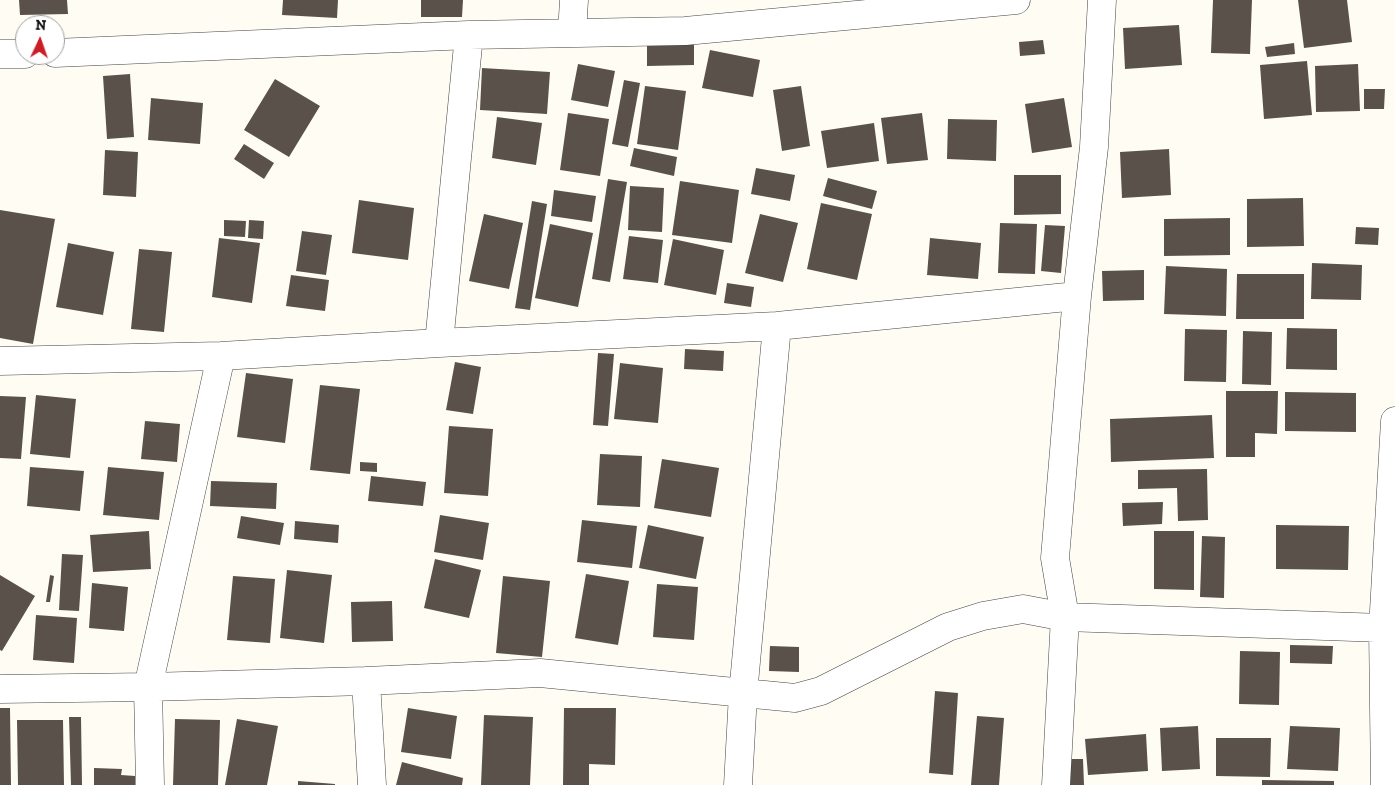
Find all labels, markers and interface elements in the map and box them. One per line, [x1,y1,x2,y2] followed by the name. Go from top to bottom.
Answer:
[15,15,65,65] north arrow
[35,17,47,34] text: N

